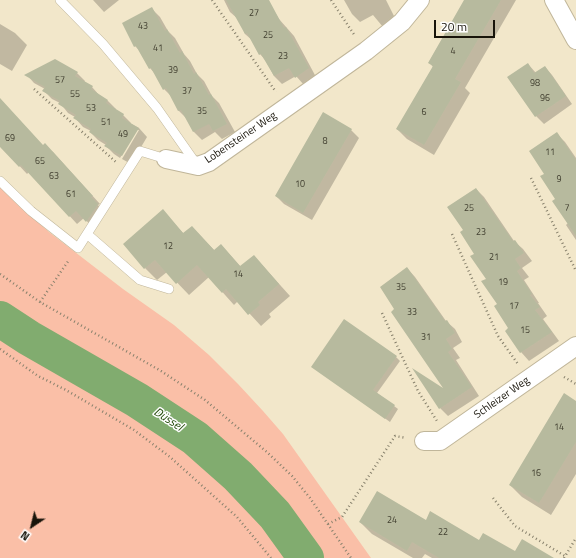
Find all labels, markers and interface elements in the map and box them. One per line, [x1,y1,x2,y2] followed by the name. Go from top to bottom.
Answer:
[249,9,259,19] house number: 27
[436,12,497,38] scale bar
[441,17,467,36] text: 20 m
[138,22,148,32] house number: 43
[263,31,273,41] house number: 25
[153,44,163,54] house number: 41
[450,47,456,57] house number: 4
[278,52,288,62] house number: 23
[168,66,178,76] house number: 39
[55,76,65,86] house number: 57
[530,79,540,89] house number: 98
[182,87,192,97] house number: 37
[70,90,80,100] house number: 55
[540,94,550,104] house number: 96
[86,104,96,114] house number: 53
[197,107,207,117] house number: 35
[421,108,427,118] house number: 6
[203,109,279,167] street label: Lobensteiner Weg
[101,118,111,128] house number: 51
[118,130,128,140] house number: 49
[5,134,15,144] house number: 69
[322,137,328,147] house number: 8
[545,148,555,158] house number: 11
[35,157,45,167] house number: 65
[49,172,59,182] house number: 63
[556,175,562,185] house number: 9
[295,180,305,190] house number: 10
[66,190,76,200] house number: 61
[464,204,474,214] house number: 25
[564,204,570,214] house number: 7
[476,228,486,238] house number: 23
[163,242,173,252] house number: 12
[489,253,499,263] house number: 21
[233,270,243,280] house number: 14
[498,278,508,288] house number: 19
[396,283,406,293] house number: 35
[509,302,519,312] house number: 17
[407,308,417,318] house number: 33
[520,326,530,336] house number: 15
[421,333,431,343] house number: 31
[472,374,532,422] street label: Schleizer Weg
[151,405,185,435] water label: Düssel
[554,423,564,433] house number: 14
[531,469,541,479] house number: 16
[12,506,52,546] north arrow
[387,516,397,526] house number: 24
[17,527,33,545] text: N
[438,528,448,538] house number: 22

